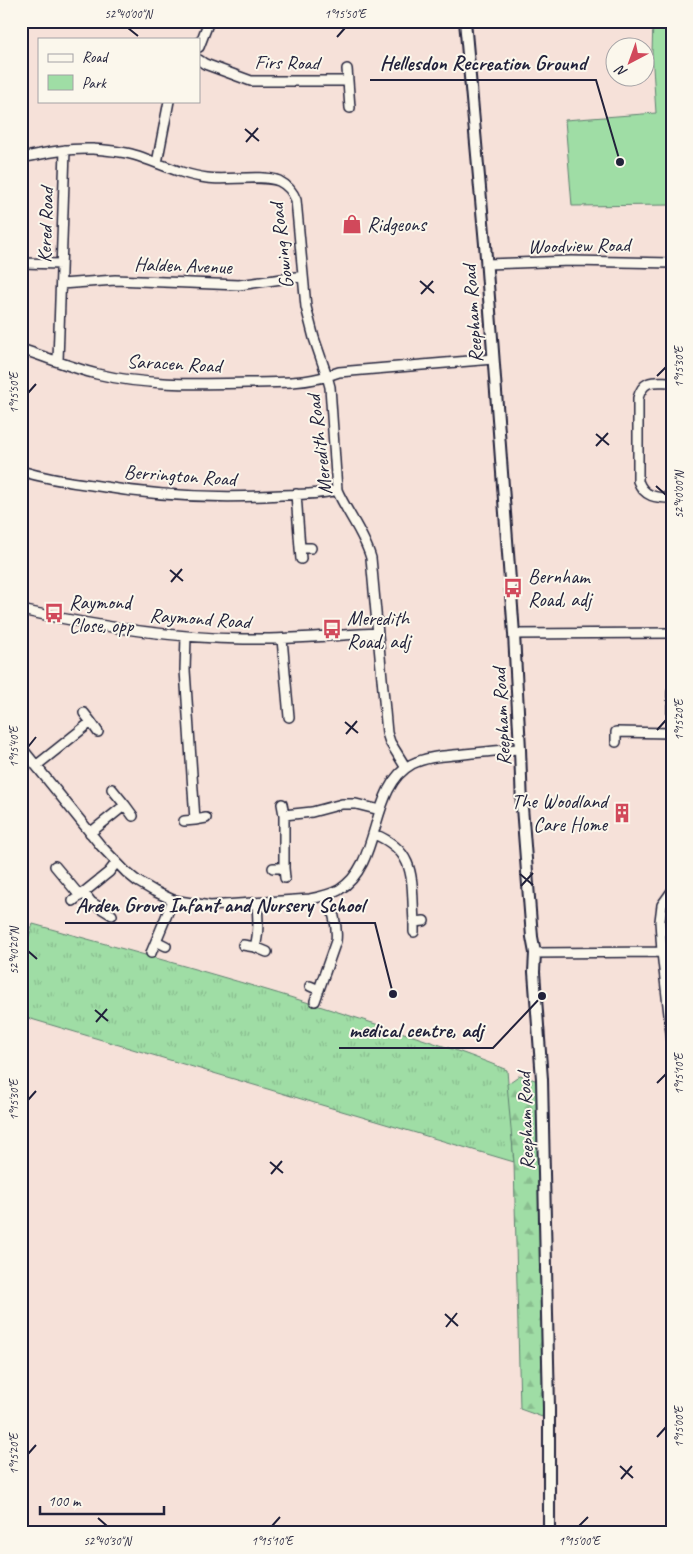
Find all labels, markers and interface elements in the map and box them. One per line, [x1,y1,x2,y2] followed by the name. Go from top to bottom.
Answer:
[104,6,153,22] text: 52°40'00"N
[325,6,367,22] text: 1°15'50"E
[38,38,200,102] legend
[606,38,656,88] north arrow
[370,44,596,80] callout: Hellesdon Recreation Ground
[82,48,109,67] text: Road
[254,49,323,76] street label: Firs Road
[380,50,590,76] text: Hellesdon Recreation Ground
[611,61,631,81] text: N
[82,74,107,93] text: Park
[32,184,59,263] street label: Kered Road
[263,199,299,290] street label: Gowing Road
[367,212,428,237] place label: Ridgeons
[341,213,363,235] shop icon: Ridgeons
[528,232,633,259] street label: Woodview Road
[134,251,234,280] street label: Halden Avenue
[456,261,488,364] street label: Reepham Road
[671,345,687,388] text: 1°15'30"E
[126,349,225,379] street label: Saracen Road
[6,371,22,414] text: 1°15'50"E
[301,390,338,496] street label: Meredith Road
[123,459,240,492] street label: Berrington Road
[671,470,687,519] text: 52°40'00"N
[528,564,594,612] place label: Bernham Road, adj
[502,577,524,599] bus stop icon: Bernham Road, adj
[69,590,135,638] place label: Raymond Close, opp
[43,602,65,624] bus stop icon: Raymond Close, opp
[149,603,254,635] street label: Raymond Road
[347,606,413,654] place label: Meredith Road, adj
[321,618,343,640] bus stop icon: Meredith Road, adj
[486,664,517,767] street label: Reepham Road
[671,698,687,741] text: 1°15'20"E
[6,725,22,768] text: 1°15'40"E
[511,789,610,837] place label: The Woodland Care Home
[611,802,633,824] building icon: The Woodland Care Home
[65,887,375,923] callout: Arden Grove Infant and Nursery School
[76,892,369,918] text: Arden Grove Infant and Nursery School
[6,926,22,975] text: 52°40'20"N
[339,1012,493,1048] callout: medical centre, adj
[349,1017,486,1043] text: medical centre, adj
[671,1052,687,1095] text: 1°15'10"E
[511,1068,540,1170] street label: Reepham Road
[6,1078,22,1121] text: 1°15'30"E
[671,1405,687,1448] text: 1°15'00"E
[6,1432,22,1475] text: 1°15'20"E
[40,1484,164,1516] scale bar
[48,1492,82,1511] text: 100 m
[83,1533,132,1549] text: 52°40'30"N
[252,1533,294,1549] text: 1°15'10"E
[559,1533,601,1549] text: 1°15'00"E

